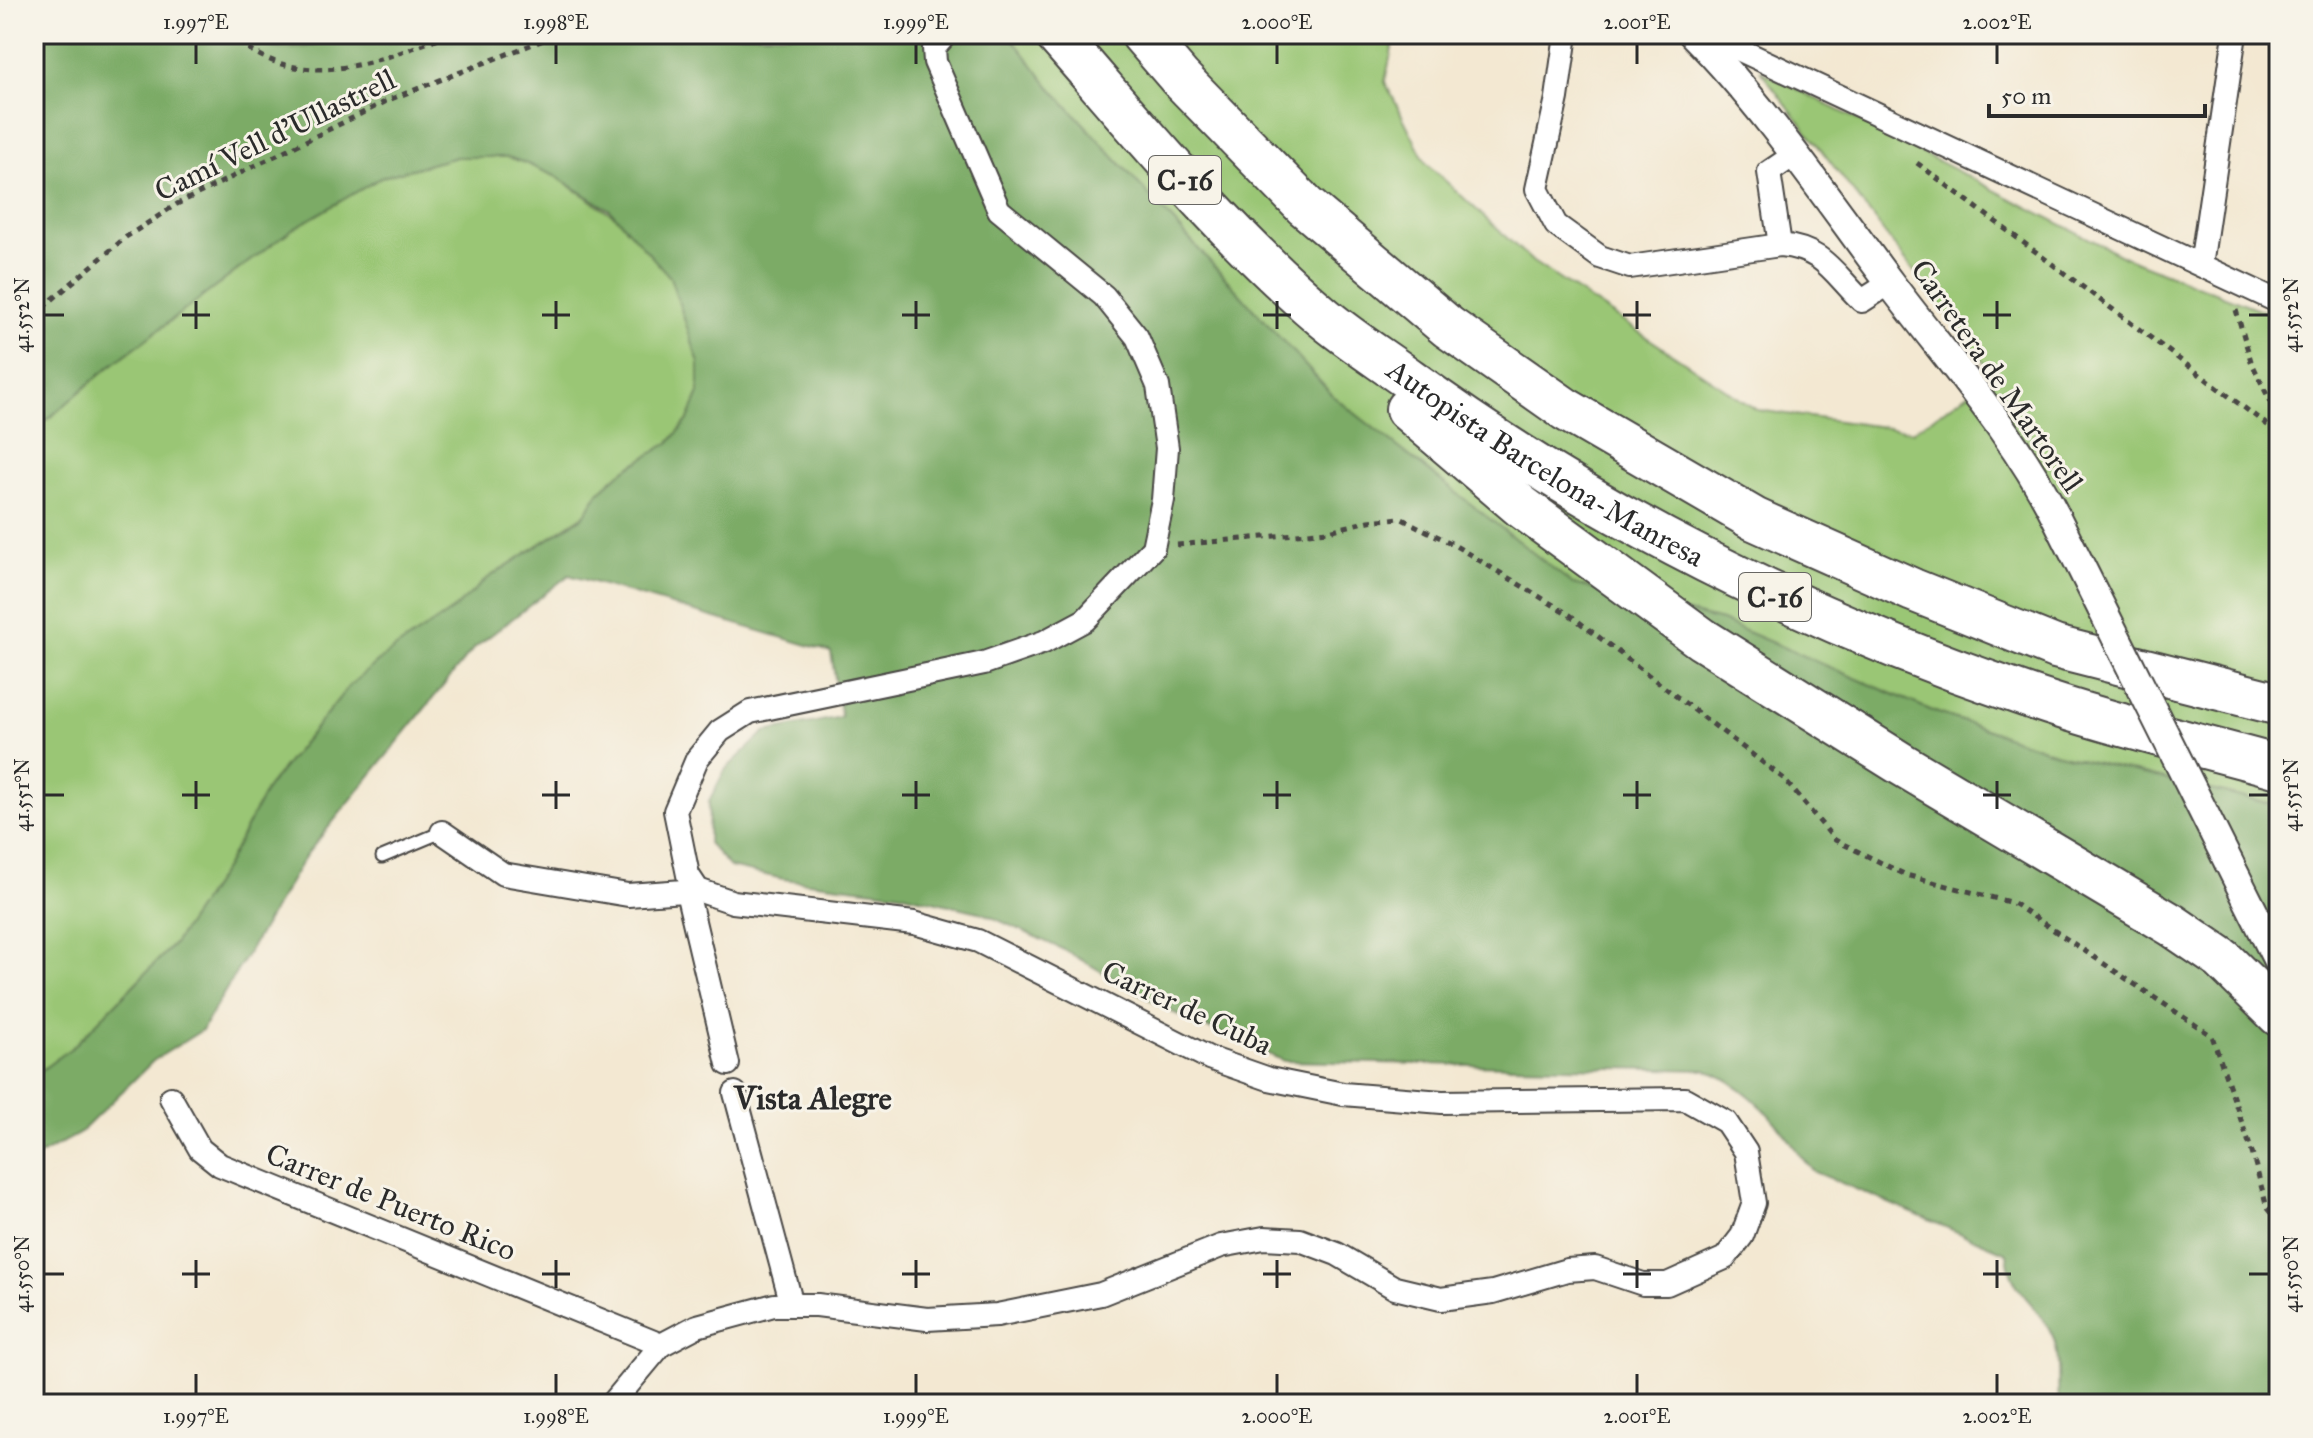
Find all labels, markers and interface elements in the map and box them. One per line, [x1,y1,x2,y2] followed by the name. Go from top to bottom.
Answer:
[163,10,229,34] text: 1.997°E
[523,10,589,34] text: 1.998°E
[883,10,949,34] text: 1.999°E
[1242,10,1312,34] text: 2.000°E
[1604,10,1671,34] text: 2.001°E
[1962,10,2032,34] text: 2.002°E
[149,61,402,209] street label: Camí Vell d'Ullastrell
[1989,68,2205,118] scale bar
[2001,81,2051,111] text: 50 m
[1149,156,1221,204] road number: C-16
[1903,253,2091,500] street label: Carretera de Martorell
[10,277,34,353] text: 41.552°N
[2279,277,2303,353] text: 41.552°N
[1379,350,1710,575] street label: Autopista Barcelona-Manresa
[1739,573,1811,621] road number: C-16
[10,758,34,832] text: 41.551°N
[2279,758,2303,832] text: 41.551°N
[1096,953,1278,1063] street label: Carrer de Cuba
[733,1079,892,1118] district label: Vista Alegre
[261,1135,521,1269] street label: Carrer de Puerto Rico
[10,1235,34,1313] text: 41.550°N
[2279,1235,2303,1313] text: 41.550°N
[163,1404,229,1428] text: 1.997°E
[523,1404,589,1428] text: 1.998°E
[883,1404,949,1428] text: 1.999°E
[1242,1404,1312,1428] text: 2.000°E
[1604,1404,1671,1428] text: 2.001°E
[1962,1404,2032,1428] text: 2.002°E

